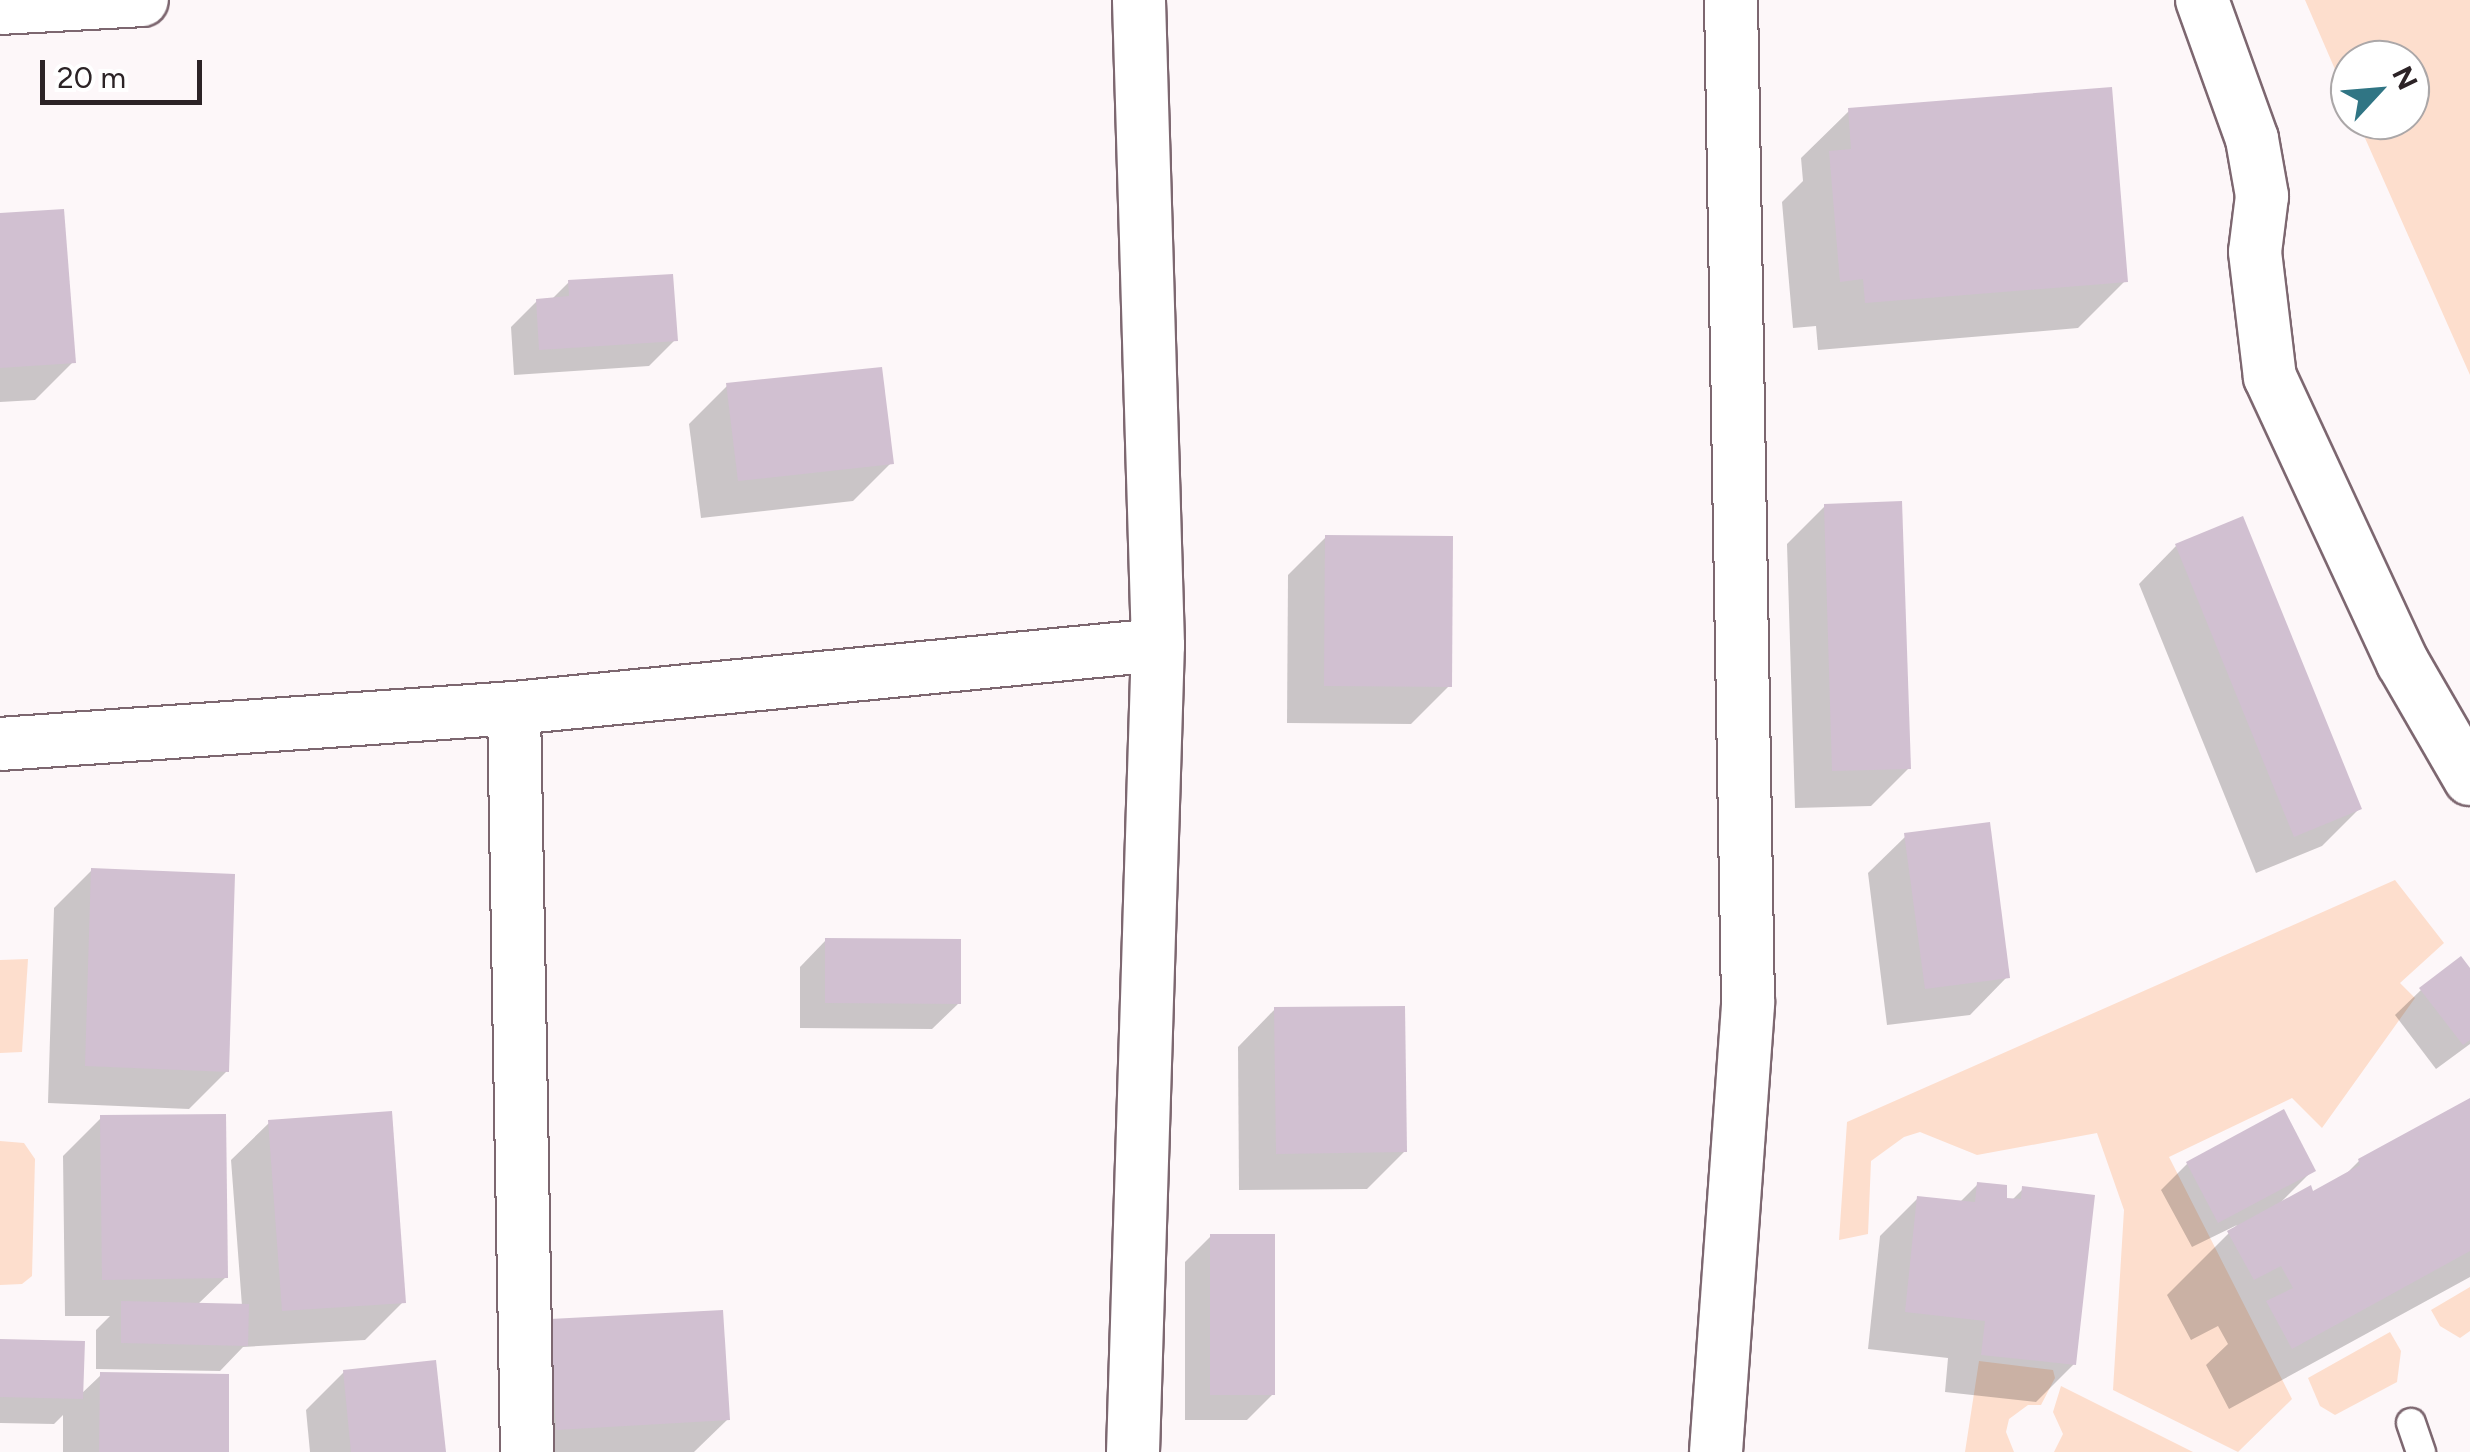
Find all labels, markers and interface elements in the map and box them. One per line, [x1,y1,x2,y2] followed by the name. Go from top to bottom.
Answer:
[45,40,208,102] scale bar
[2330,40,2430,140] north arrow
[57,59,126,96] text: 20 m
[2385,61,2425,95] text: N

